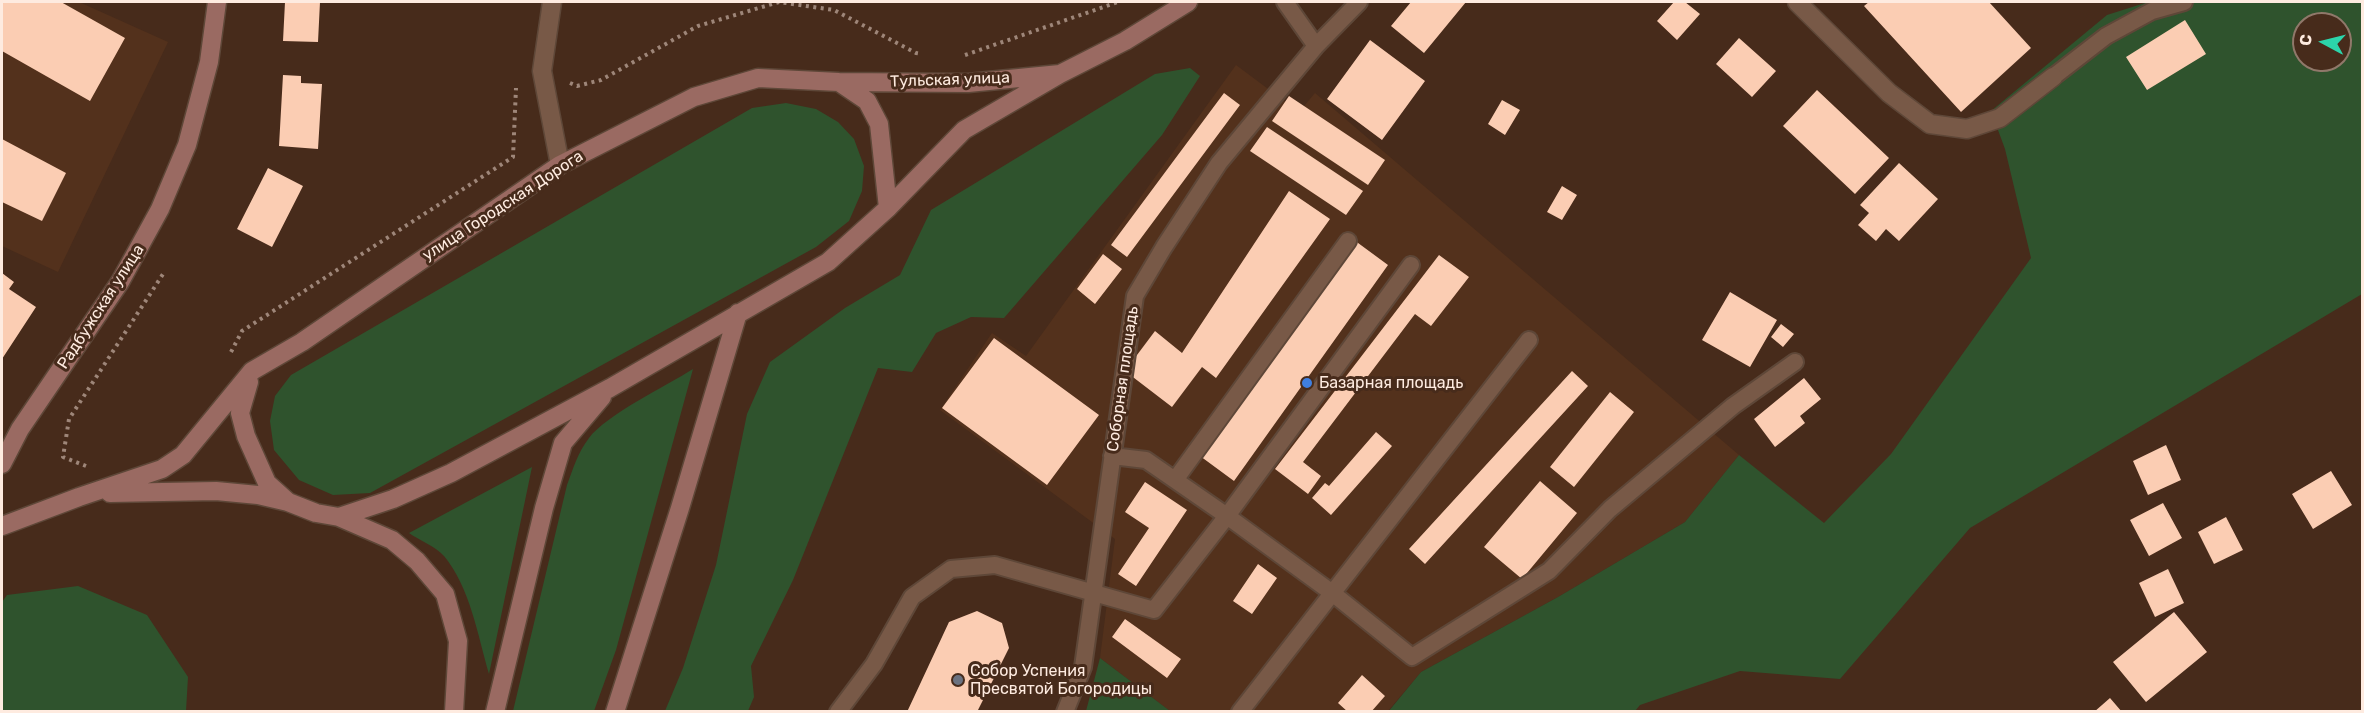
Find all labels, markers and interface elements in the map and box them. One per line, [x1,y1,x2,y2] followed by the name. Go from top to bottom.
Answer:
[2292,12,2352,72] north arrow
[2296,33,2316,47] text: С
[890,68,1010,92] street label: Тульская улица
[419,147,587,265] street label: улица Городская Дорога
[54,241,148,373] street label: Радбужская улица
[1103,305,1143,453] street label: Соборная площадь
[1319,373,1463,393] place label: Базарная площадь
[1300,376,1314,390] marker: Базарная площадь
[970,661,1152,699] place label: Собор Успения Пресвятой Богородицы
[951,673,965,687] marker: Собор Успения Пресвятой Богородицы

